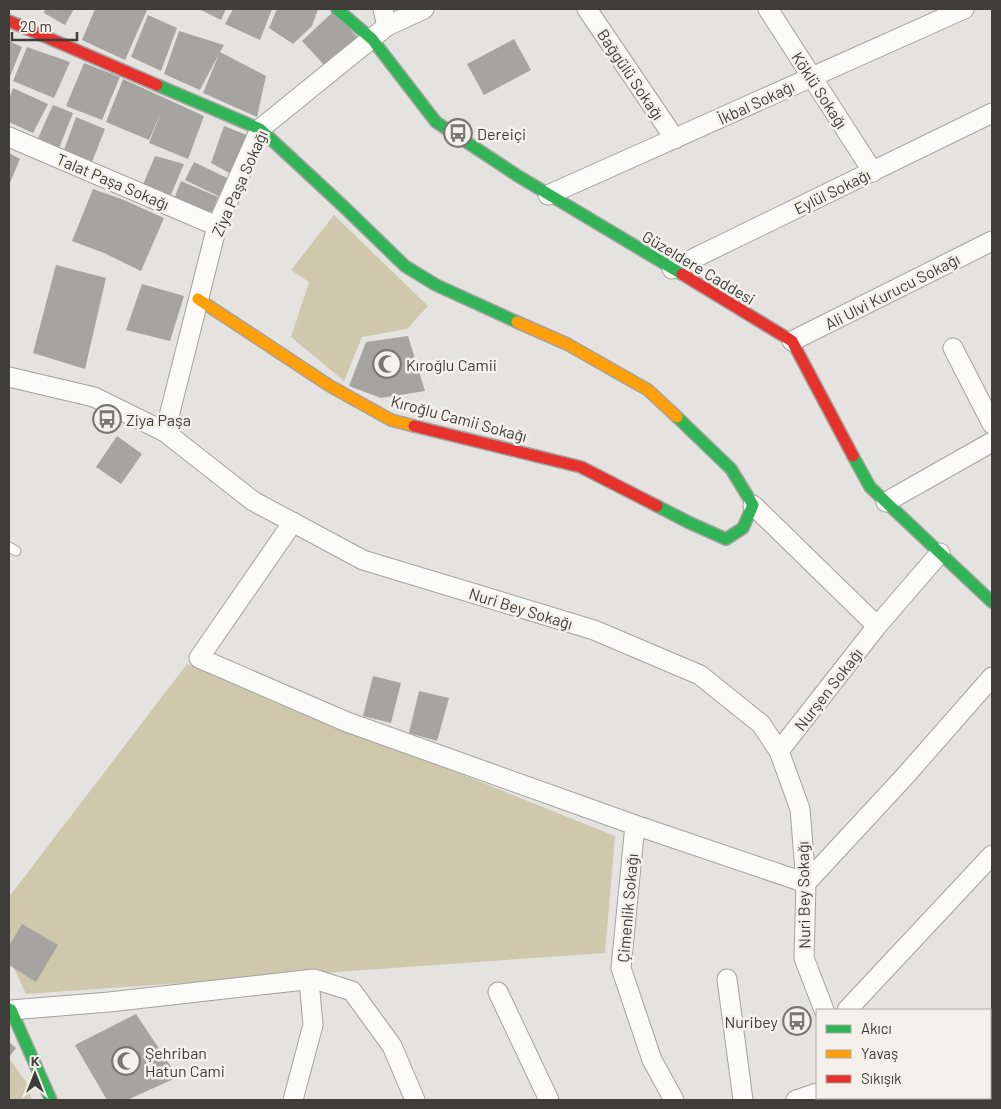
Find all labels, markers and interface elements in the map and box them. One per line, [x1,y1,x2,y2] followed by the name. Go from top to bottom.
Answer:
[12,10,78,42] scale bar
[20,17,52,35] text: 20 m
[594,25,668,123] street label: Bağgülü Sokağı
[788,48,852,132] street label: Köklü Sokağı
[715,76,797,128] street label: İkbal Sokağı
[443,118,473,148] bus stop icon: Dereiçi
[477,124,526,143] place label: Dereiçi
[207,127,271,239] street label: Ziya Paşa Sokağı
[54,149,172,213] street label: Talat Paşa Sokağı
[791,164,873,218] street label: Eylül Sokağı
[639,226,759,308] street label: Güzeldere Caddesi
[822,249,962,333] street label: Ali Ulvi Kurucu Sokağı
[372,349,402,379] mosque icon: Kıroğlu Camii
[406,355,497,374] place label: Kıroğlu Camii
[389,391,529,445] street label: Kıroğlu Camii Sokağı
[92,404,122,434] bus stop icon: Ziya Paşa
[126,410,191,429] place label: Ziya Paşa
[467,583,575,633] street label: Nuri Bey Sokağı
[790,644,866,734] street label: Nurşen Sokağı
[793,841,813,949] street label: Nuri Bey Sokağı
[613,853,641,963] street label: Çimenlik Sokağı
[782,1006,812,1036] bus stop icon: Nuribey
[816,1009,991,1099] legend
[724,1012,779,1031] place label: Nuribey
[861,1019,892,1037] text: Akıcı
[145,1043,225,1080] place label: Şehriban Hatun Cami
[861,1044,898,1062] text: Yavaş
[111,1046,141,1076] mosque icon: Şehriban Hatun Cami
[10,1049,60,1099] north arrow
[31,1052,40,1069] text: K
[861,1069,902,1087] text: Sıkışık

